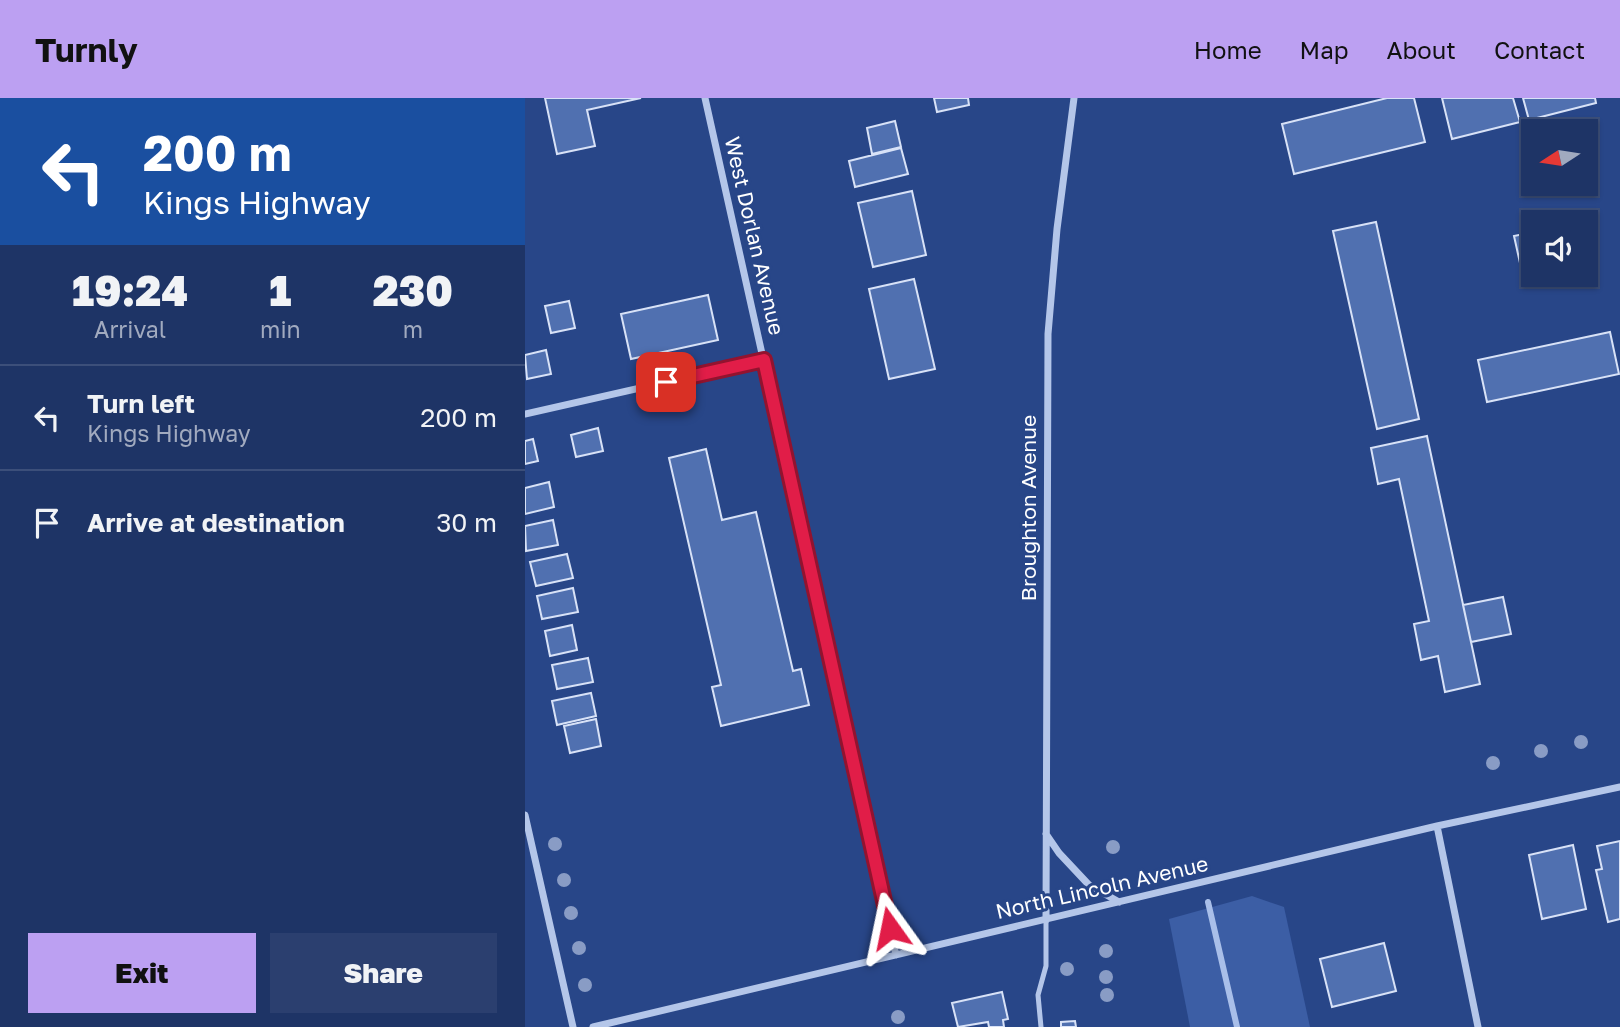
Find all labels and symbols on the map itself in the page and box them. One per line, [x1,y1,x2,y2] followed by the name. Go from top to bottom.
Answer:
[1521,119,1598,196] north arrow
[720,134,790,337] street label: West Dorlan Avenue
[636,352,696,412] pin
[1015,415,1041,601] street label: Broughton Avenue
[993,850,1211,924] street label: North Lincoln Avenue
[853,891,927,965] position arrow

